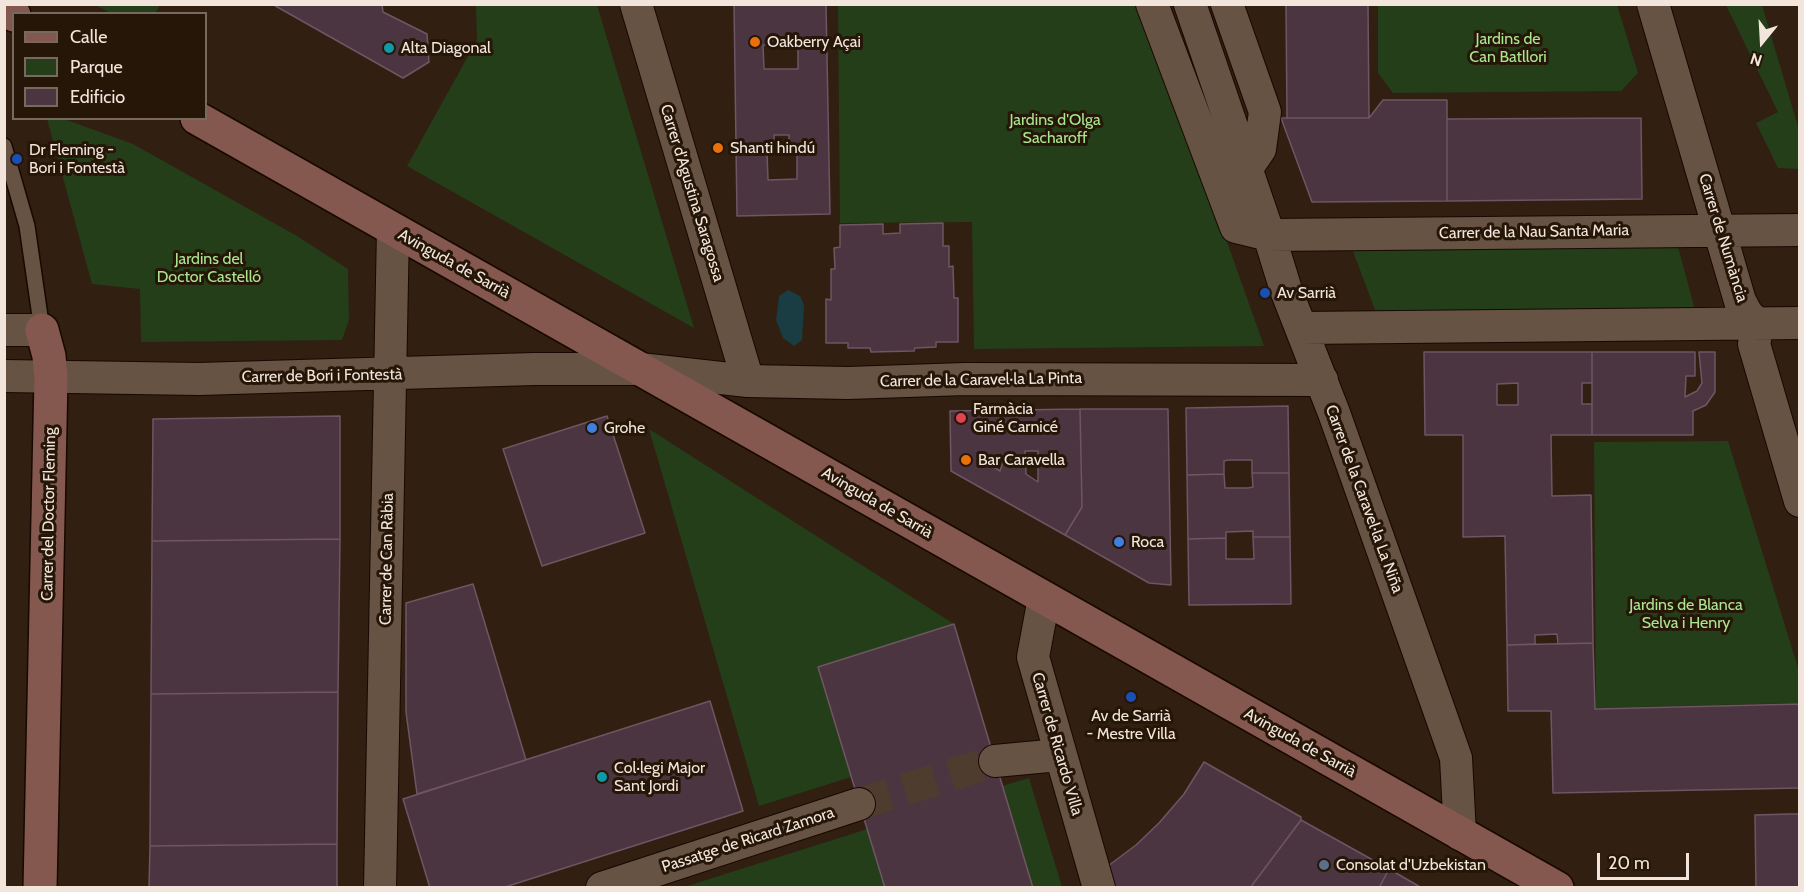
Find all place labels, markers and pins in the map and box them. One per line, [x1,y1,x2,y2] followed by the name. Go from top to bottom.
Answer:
[767,32,861,52] place label: Oakberry Açai
[748,35,762,49] marker: Oakberry Açai
[401,38,491,58] place label: Alta Diagonal
[382,41,396,55] marker: Alta Diagonal
[730,138,815,158] place label: Shanti hindú
[29,140,125,178] place label: Dr Fleming - Bori i Fontestà
[711,141,725,155] marker: Shanti hindú
[10,152,24,166] marker: Dr Fleming - Bori i Fontestà
[1277,283,1336,303] place label: Av Sarrià
[1258,286,1272,300] marker: Av Sarrià
[973,399,1058,437] place label: Farmàcia Giné Carnicé
[954,411,968,425] marker: Farmàcia Giné Carnicé
[604,418,645,438] place label: Grohe
[585,421,599,435] marker: Grohe
[978,450,1065,470] place label: Bar Caravella
[959,453,973,467] marker: Bar Caravella
[1131,532,1164,552] place label: Roca
[1112,535,1126,549] marker: Roca
[1124,690,1138,704] marker: Av de Sarrià - Mestre Villa
[1086,706,1176,744] place label: Av de Sarrià - Mestre Villa
[614,758,705,796] place label: Col·legi Major Sant Jordi
[595,770,609,784] marker: Col·legi Major Sant Jordi
[1336,855,1486,875] place label: Consolat d'Uzbekistan
[1317,858,1331,872] marker: Consolat d'Uzbekistan

